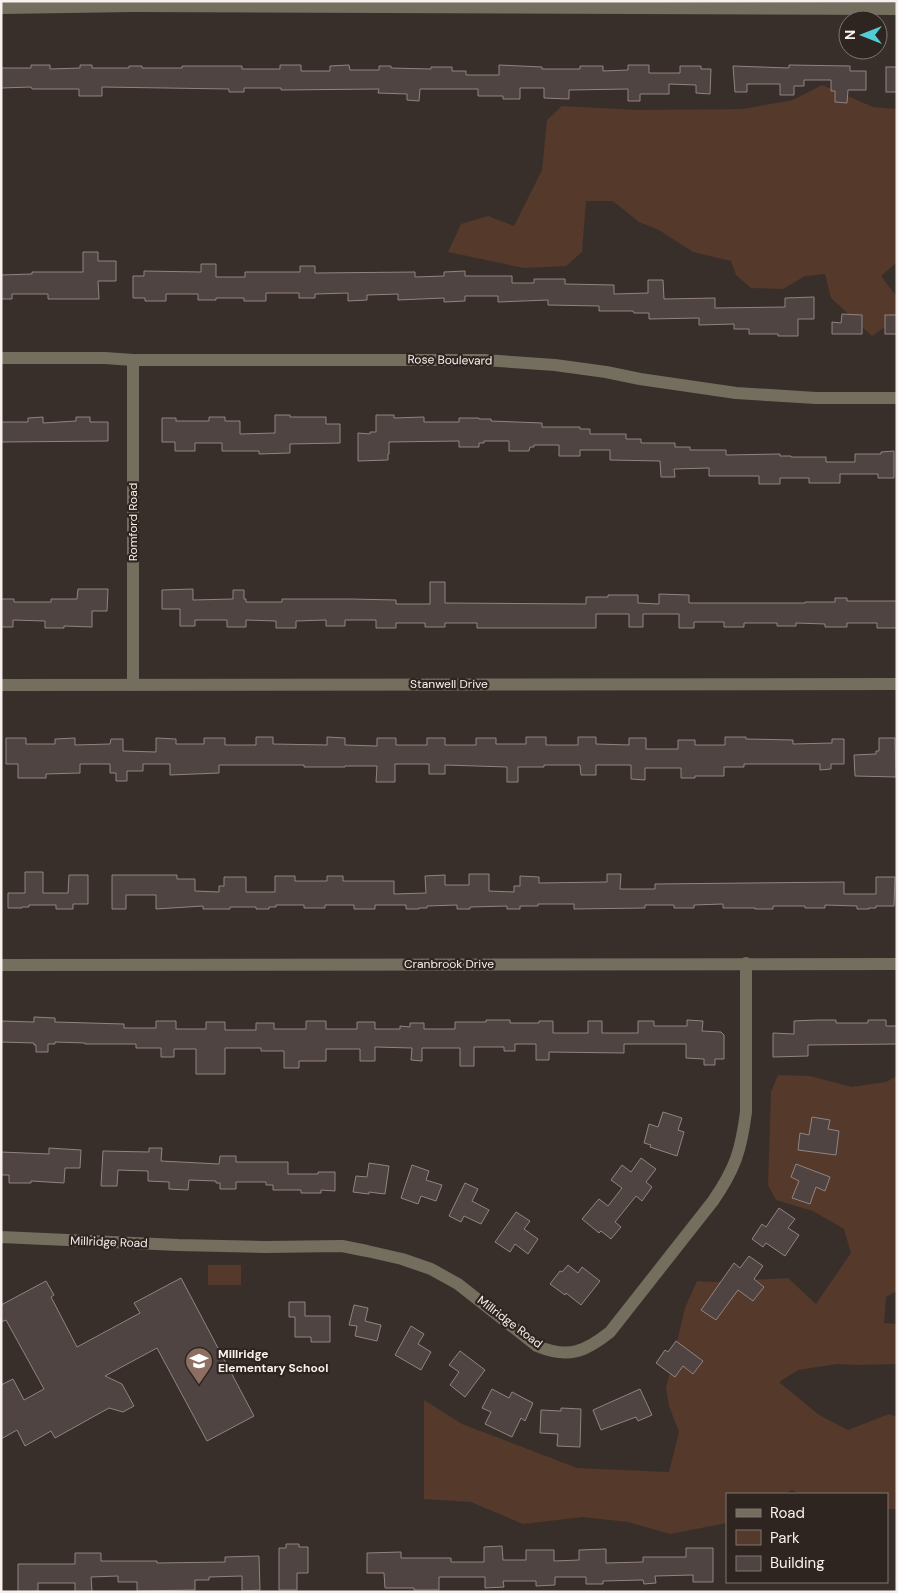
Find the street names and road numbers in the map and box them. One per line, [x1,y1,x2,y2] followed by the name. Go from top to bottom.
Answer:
[408,351,492,369] street label: Rose Boulevard
[125,483,141,561] street label: Romford Road
[410,676,488,692] street label: Stanwell Drive
[404,956,494,972] street label: Cranbrook Drive
[70,1233,148,1251] street label: Millridge Road
[474,1292,546,1352] street label: Millridge Road

